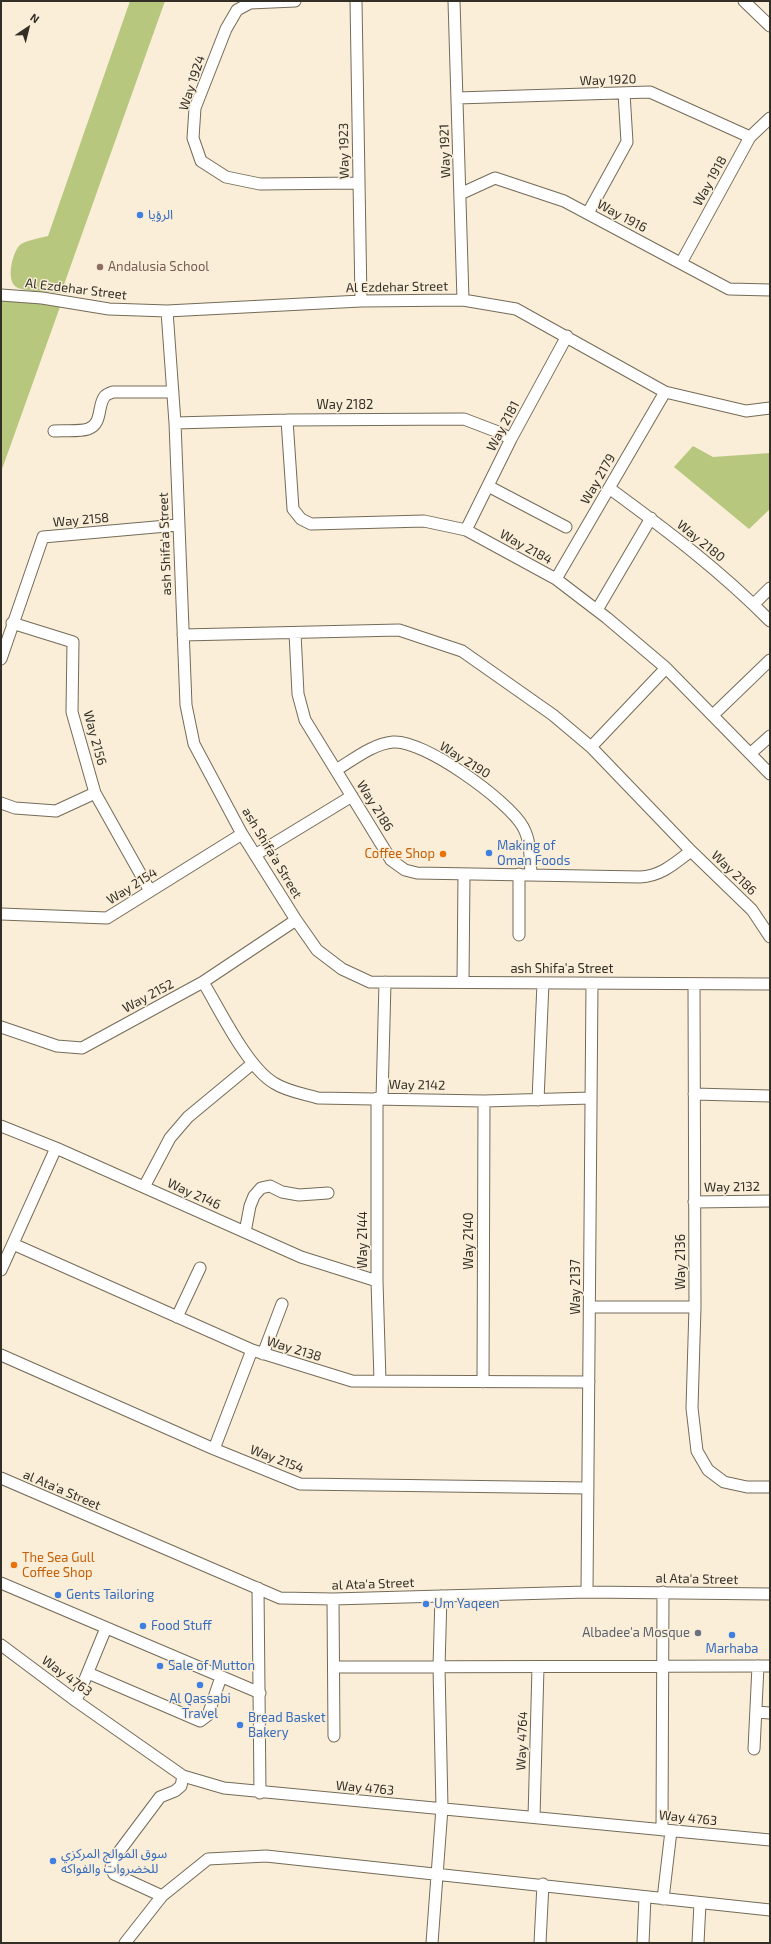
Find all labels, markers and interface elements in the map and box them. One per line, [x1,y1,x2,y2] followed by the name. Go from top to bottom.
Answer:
[8,8,48,48] north arrow
[28,10,42,25] text: N
[176,53,208,113] street label: Way 1924
[579,71,637,89] street label: Way 1920
[336,123,352,179] street label: Way 1923
[436,124,454,178] street label: Way 1921
[690,153,730,209] street label: Way 1918
[594,196,650,236] street label: Way 1916
[148,207,173,223] place label: الرؤيا
[135,210,145,220] marker: الرؤيا
[108,259,209,275] place label: Andalusia School
[95,262,105,272] marker: Andalusia School
[24,275,128,303] street label: Al Ezdehar Street
[346,278,448,296] street label: Al Ezdehar Street
[317,397,373,413] street label: Way 2182
[483,398,523,454] street label: Way 2181
[577,451,619,507] street label: Way 2179
[155,492,175,596] street label: ash Shifa'a Street
[52,510,110,530] street label: Way 2158
[674,517,728,565] street label: Way 2180
[497,526,555,568] street label: Way 2184
[80,709,110,767] street label: Way 2156
[437,738,493,782] street label: Way 2190
[353,778,397,834] street label: Way 2186
[239,805,305,901] street label: ash Shifa'a Street
[497,838,570,869] place label: Making of Oman Foods
[364,846,435,862] place label: Coffee Shop
[484,848,494,858] marker: Making of Oman Foods
[708,848,760,898] street label: Way 2186
[438,849,448,859] marker: Coffee Shop
[104,864,160,908] street label: Way 2154
[510,961,614,977] street label: ash Shifa'a Street
[120,976,176,1016] street label: Way 2152
[388,1077,446,1093] street label: Way 2142
[165,1175,223,1213] street label: Way 2146
[704,1179,760,1195] street label: Way 2132
[355,1211,371,1269] street label: Way 2144
[461,1212,477,1270] street label: Way 2140
[673,1234,689,1290] street label: Way 2136
[568,1259,584,1315] street label: Way 2137
[265,1333,323,1365] street label: Way 2138
[248,1442,306,1476] street label: Way 2154
[21,1467,103,1513] street label: al Ata'a Street
[22,1550,95,1581] place label: The Sea Gull Coffee Shop
[9,1560,19,1570] marker: The Sea Gull Coffee Shop
[656,1570,738,1588] street label: al Ata'a Street
[331,1575,415,1593] street label: al Ata'a Street
[66,1587,154,1603] place label: Gents Tailoring
[53,1590,63,1600] marker: Gents Tailoring
[434,1596,500,1612] place label: Um Yaqeen
[421,1599,431,1609] marker: Um Yaqeen
[151,1618,212,1634] place label: Food Stuff
[138,1621,148,1631] marker: Food Stuff
[582,1625,690,1641] place label: Albadee'a Mosque
[693,1628,703,1638] marker: Albadee'a Mosque
[727,1630,737,1640] marker: Marhaba
[706,1641,758,1657] place label: Marhaba
[39,1653,95,1699] street label: Way 4763
[168,1658,255,1674] place label: Sale of Mutton
[155,1661,165,1671] marker: Sale of Mutton
[195,1680,205,1690] marker: Al Qassabi Travel
[169,1691,231,1722] place label: Al Qassabi Travel
[248,1710,326,1741] place label: Bread Basket Bakery
[513,1711,531,1771] street label: Way 4764
[235,1720,245,1730] marker: Bread Basket Bakery
[335,1778,395,1798] street label: Way 4763
[658,1807,718,1829] street label: Way 4763
[61,1846,167,1877] place label: سوق الموالح المركزي للخضروات والفواكه
[48,1856,58,1866] marker: سوق الموالح المركزي للخضروات والفواكه

